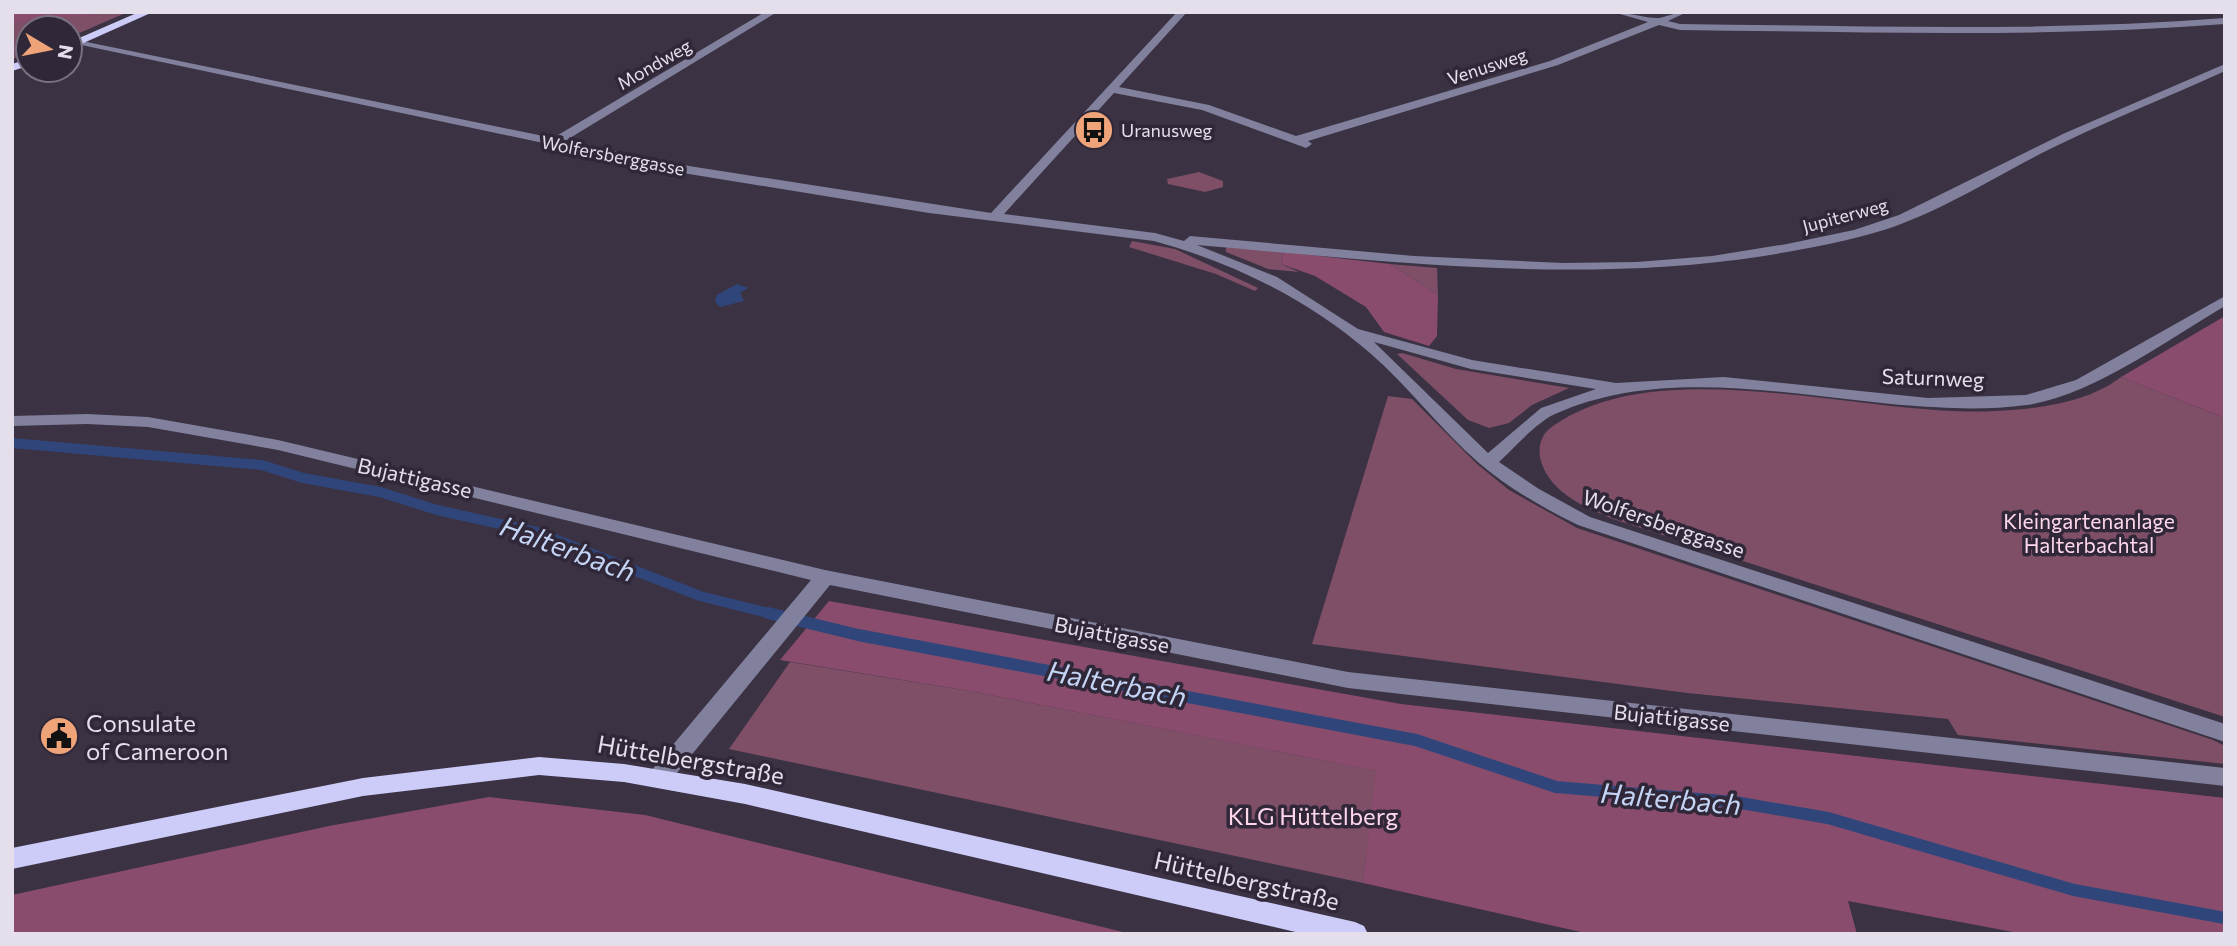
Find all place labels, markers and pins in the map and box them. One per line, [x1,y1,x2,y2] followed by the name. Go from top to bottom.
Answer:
[1073,109,1115,151] bus stop icon: Uranusweg
[1121,119,1213,141] place label: Uranusweg
[86,708,228,765] place label: Consulate of Cameroon
[38,715,80,757] public building icon: Consulate of Cameroon

